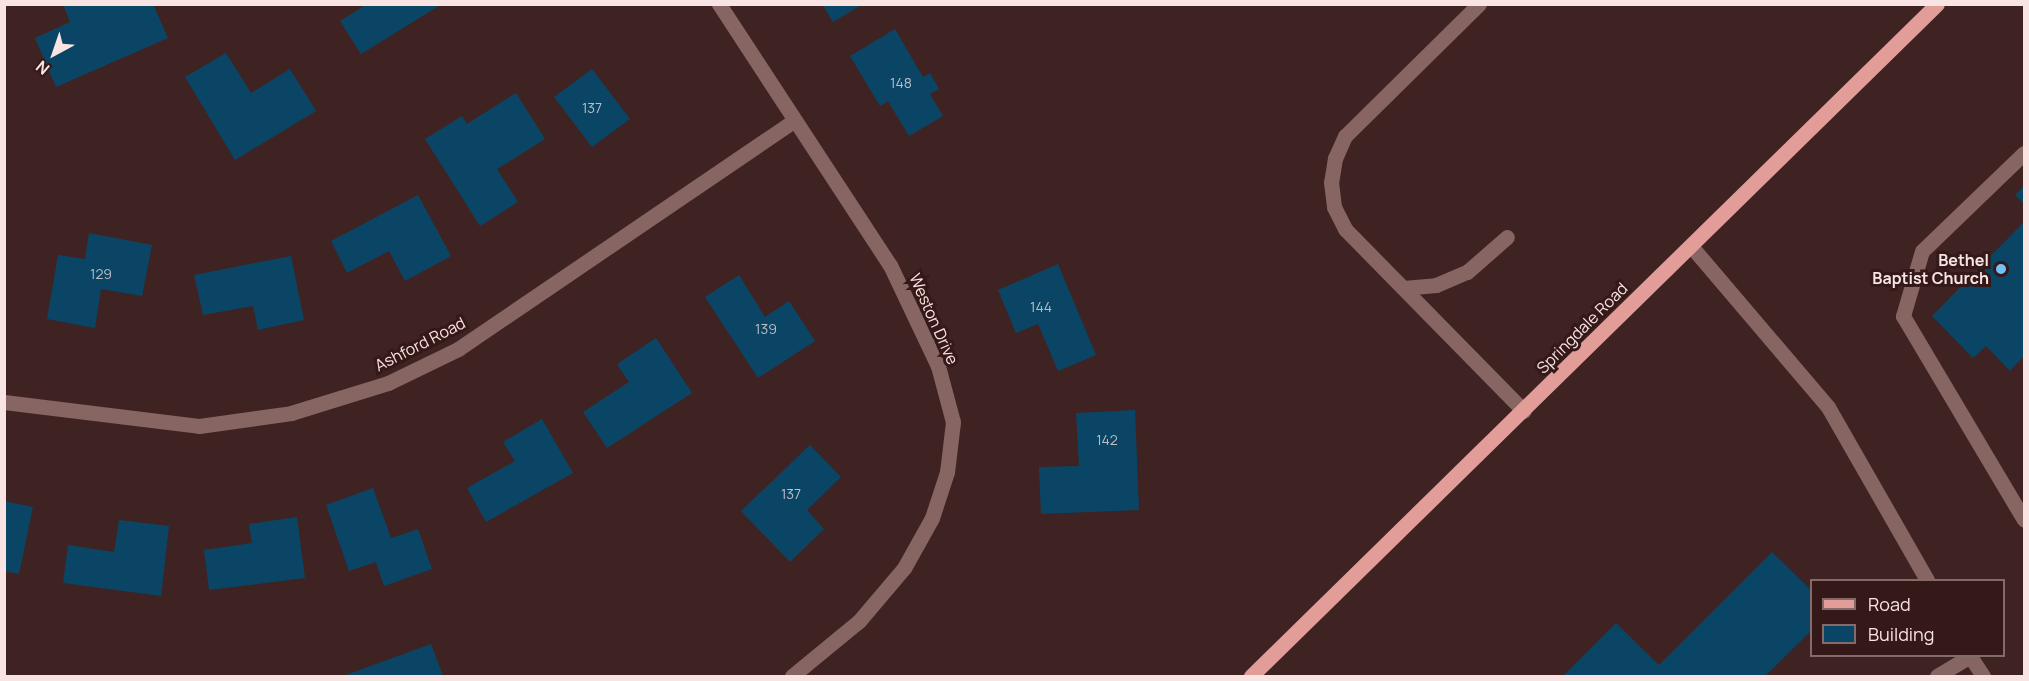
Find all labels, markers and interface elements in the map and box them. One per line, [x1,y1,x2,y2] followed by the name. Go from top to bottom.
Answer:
[24,24,84,84] north arrow
[31,56,54,80] text: N
[890,75,912,91] house number: 148
[582,100,602,116] house number: 137
[1872,250,1989,288] place label: Bethel Baptist Church
[1994,262,2008,276] marker: Bethel Baptist Church
[90,266,112,282] house number: 129
[905,271,963,367] street label: Weston Drive
[1533,279,1631,377] street label: Springdale Road
[1030,299,1052,315] house number: 144
[372,313,468,375] street label: Ashford Road
[755,321,777,337] house number: 139
[1096,432,1118,448] house number: 142
[781,486,801,502] house number: 137
[1810,579,2005,657] legend
[1868,592,1911,616] text: Road
[1868,622,1934,646] text: Building

